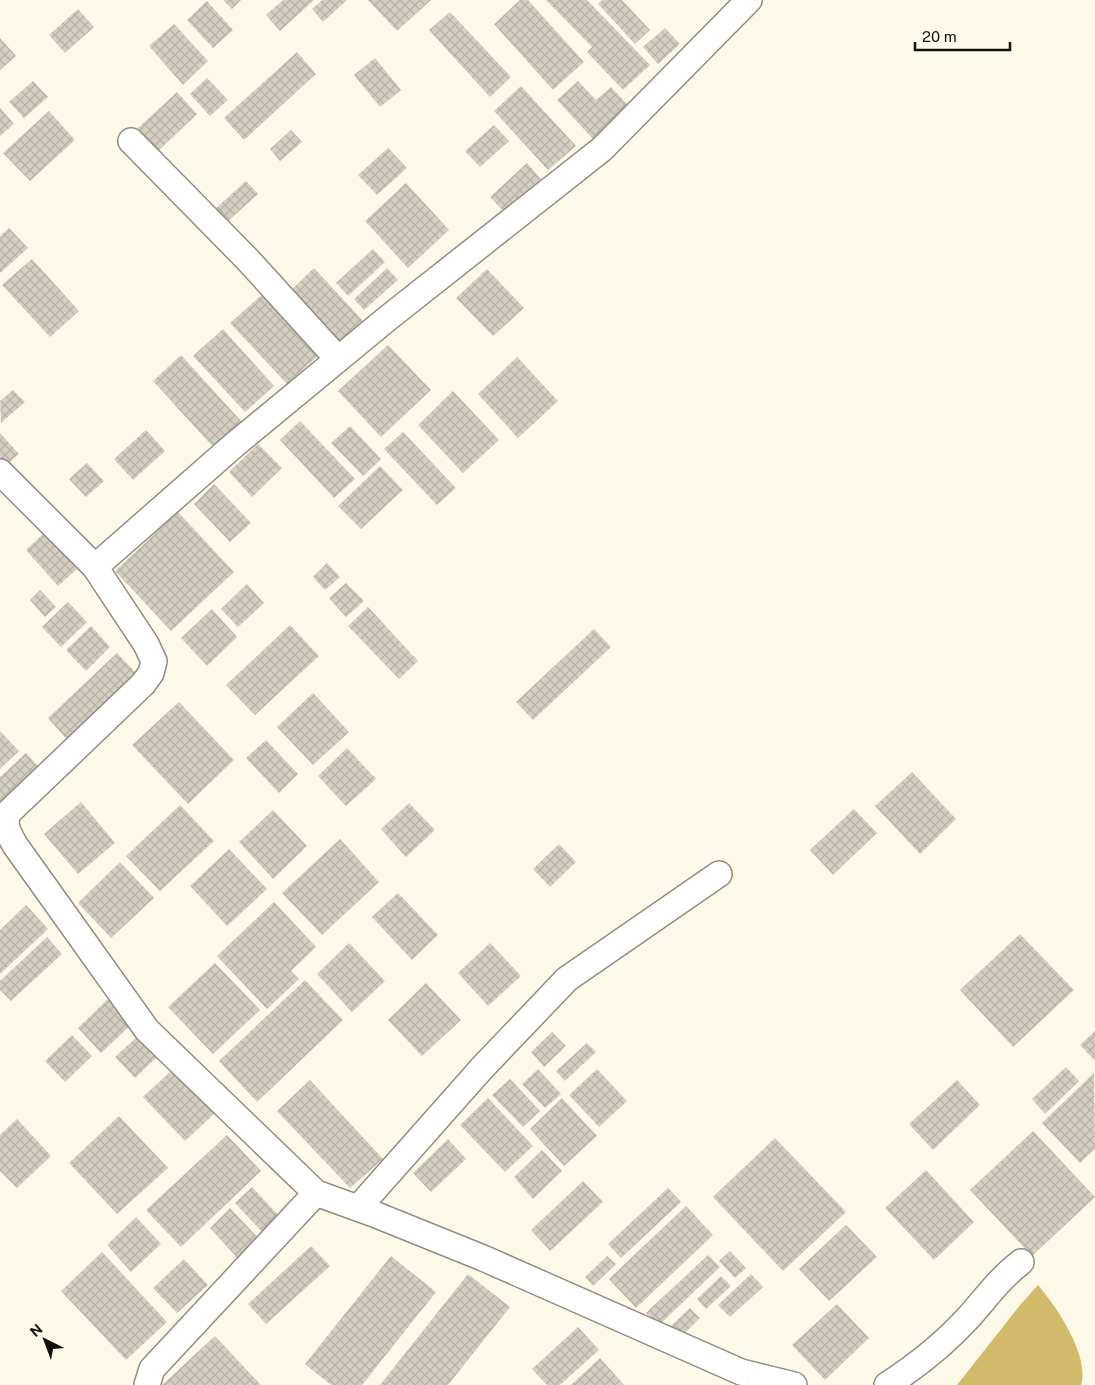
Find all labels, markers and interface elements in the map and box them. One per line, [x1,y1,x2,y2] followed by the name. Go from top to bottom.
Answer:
[915,20,1010,52] scale bar
[922,28,957,45] text: 20 m
[20,1315,70,1365] north arrow
[27,1321,46,1340] text: N

